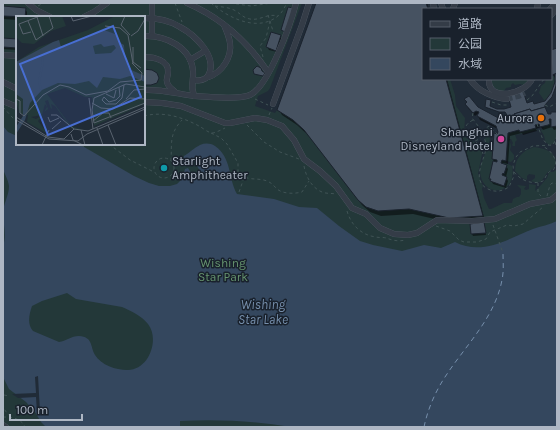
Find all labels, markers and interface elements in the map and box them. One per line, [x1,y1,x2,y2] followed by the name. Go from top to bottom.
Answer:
[422,8,552,80] legend
[16,16,145,145] inset map
[458,17,482,31] text: 道路
[458,37,482,51] text: 公园
[458,57,482,71] text: 水域
[497,111,533,125] place label: Aurora
[536,113,546,123] marker: Aurora
[400,125,493,153] place label: Shanghai Disneyland Hotel
[496,134,506,144] marker: Shanghai Disneyland Hotel
[172,154,248,182] place label: Starlight Amphitheater
[159,163,169,173] marker: Starlight Amphitheater
[198,256,248,284] park label: Wishing Star Park
[238,297,288,327] water label: Wishing Star Lake
[10,396,82,422] scale bar
[16,403,48,417] text: 100 m

